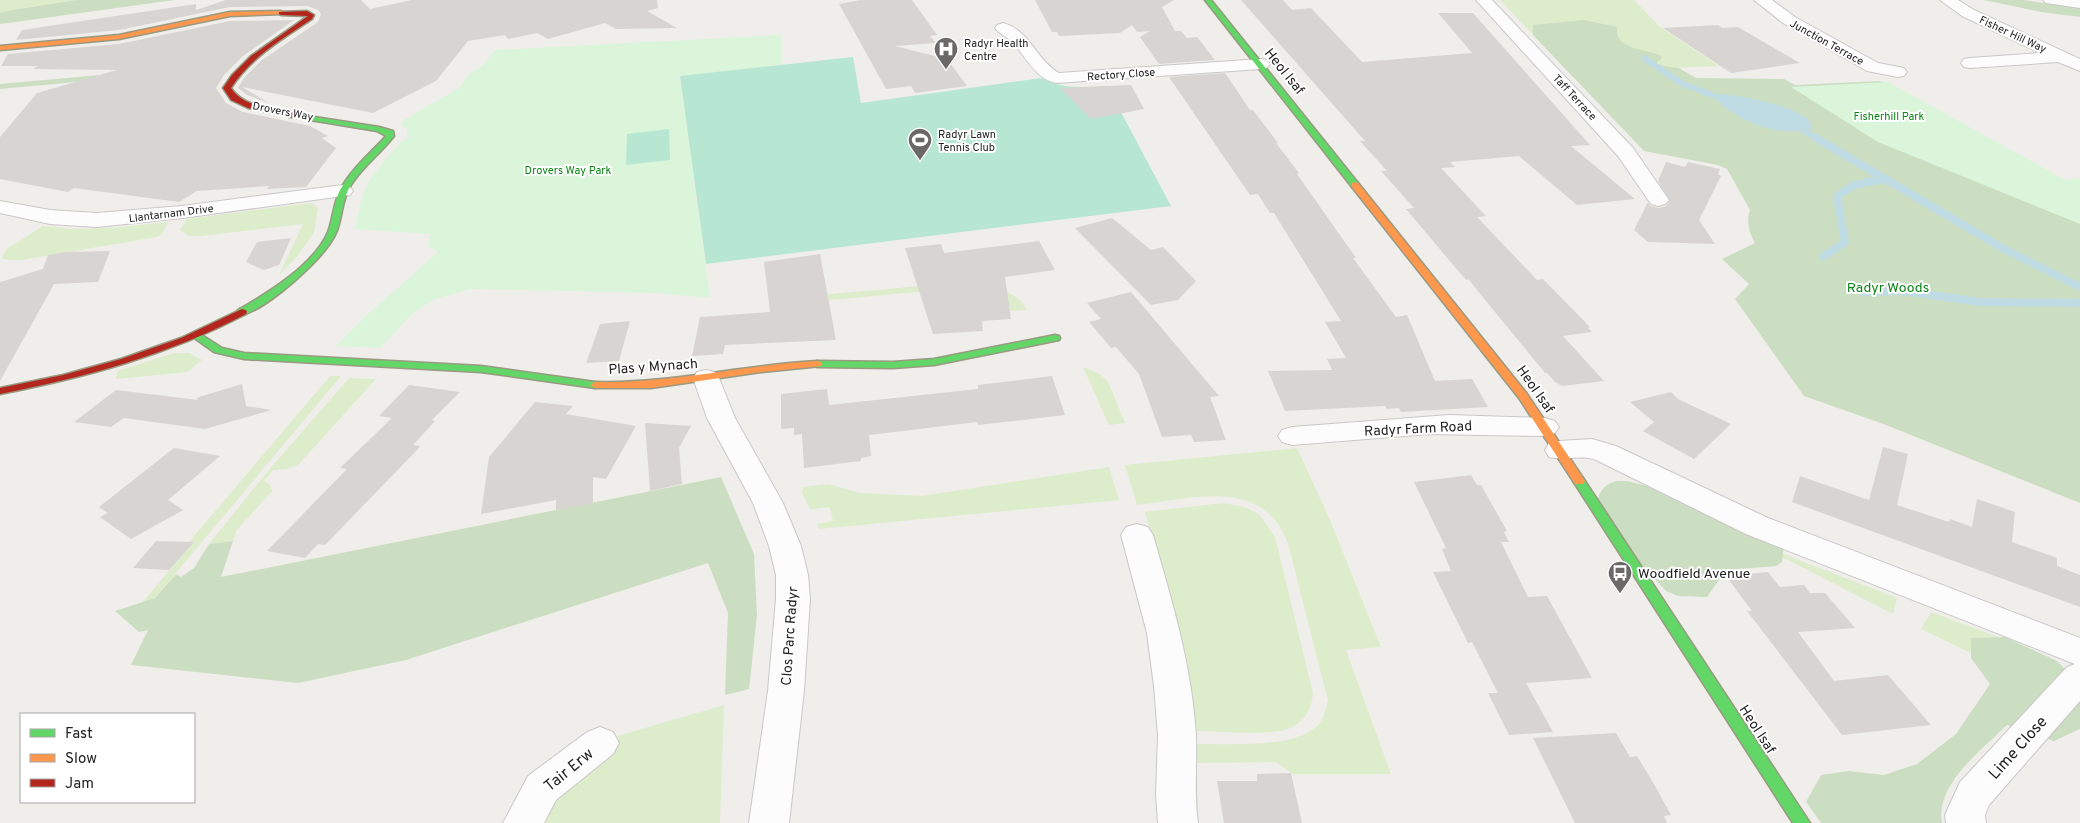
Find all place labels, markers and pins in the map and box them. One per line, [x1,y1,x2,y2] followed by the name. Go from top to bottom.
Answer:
[933,36,959,70] hospital icon: Radyr Health Centre
[964,37,1029,64] place label: Radyr Health Centre
[907,127,933,161] sports icon: Radyr Lawn Tennis Club
[938,128,996,155] place label: Radyr Lawn Tennis Club
[1607,560,1633,594] bus stop icon: Woodfield Avenue
[1638,566,1750,583] place label: Woodfield Avenue

